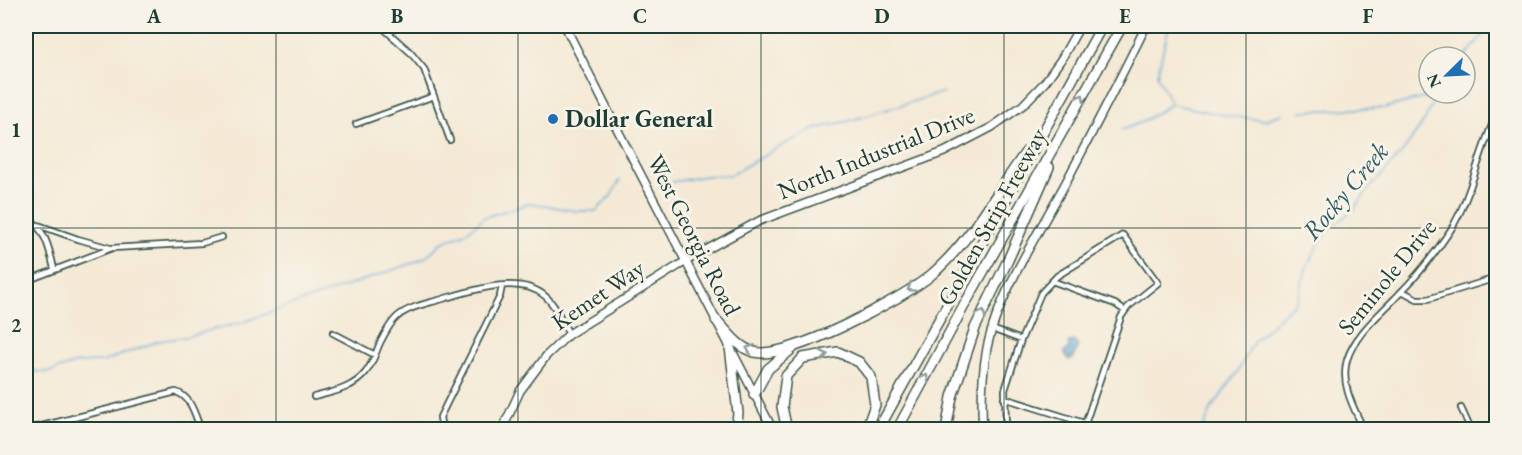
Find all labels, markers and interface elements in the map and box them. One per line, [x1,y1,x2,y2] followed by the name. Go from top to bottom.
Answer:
[146,3,162,29] text: A
[391,3,403,29] text: B
[633,3,647,29] text: C
[874,3,890,29] text: D
[1119,3,1131,29] text: E
[1363,3,1374,29] text: F
[1417,45,1477,105] north arrow
[1422,71,1446,91] text: N
[1074,94,1085,104] one-way arrow
[773,99,979,206] street label: North Industrial Drive
[565,103,713,134] place label: Dollar General
[546,112,560,126] marker: Dollar General
[11,117,21,143] text: 1
[930,122,1053,311] street label: Golden Strip Freeway
[1294,135,1396,247] water label: Rocky Creek
[641,149,749,321] street label: West Georgia Road
[1330,212,1443,341] street label: Seminole Drive
[545,252,651,337] street label: Kemet Way
[907,280,917,292] one-way arrow
[974,309,986,320] one-way arrow
[11,312,22,338] text: 2
[746,344,757,356] one-way arrow
[819,349,829,362] one-way arrow
[918,374,929,384] one-way arrow

